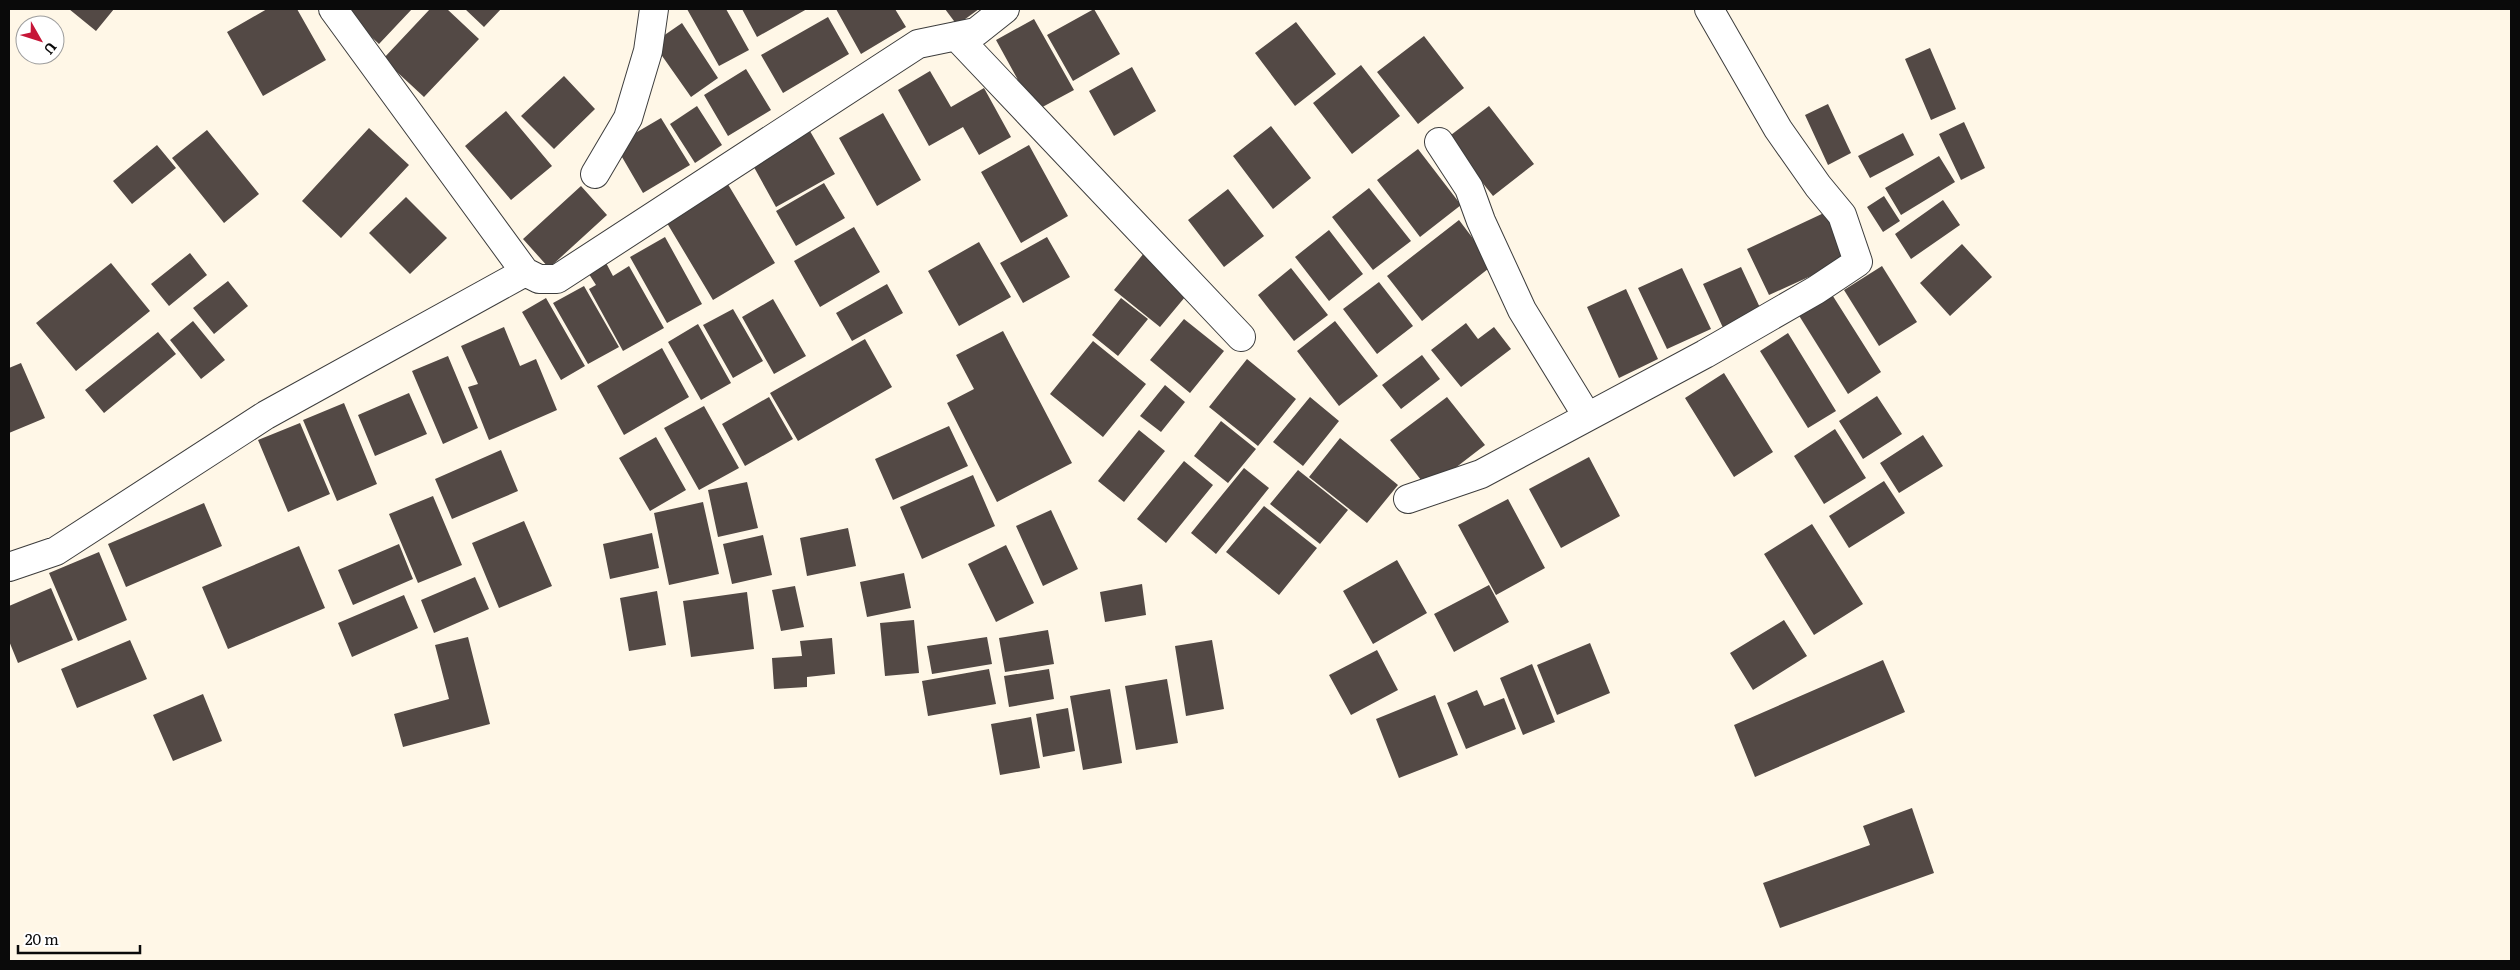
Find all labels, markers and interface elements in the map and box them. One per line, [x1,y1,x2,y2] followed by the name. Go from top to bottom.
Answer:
[15,15,65,65] north arrow
[40,38,62,59] text: U
[18,922,140,954] scale bar
[25,927,59,950] text: 20 m

